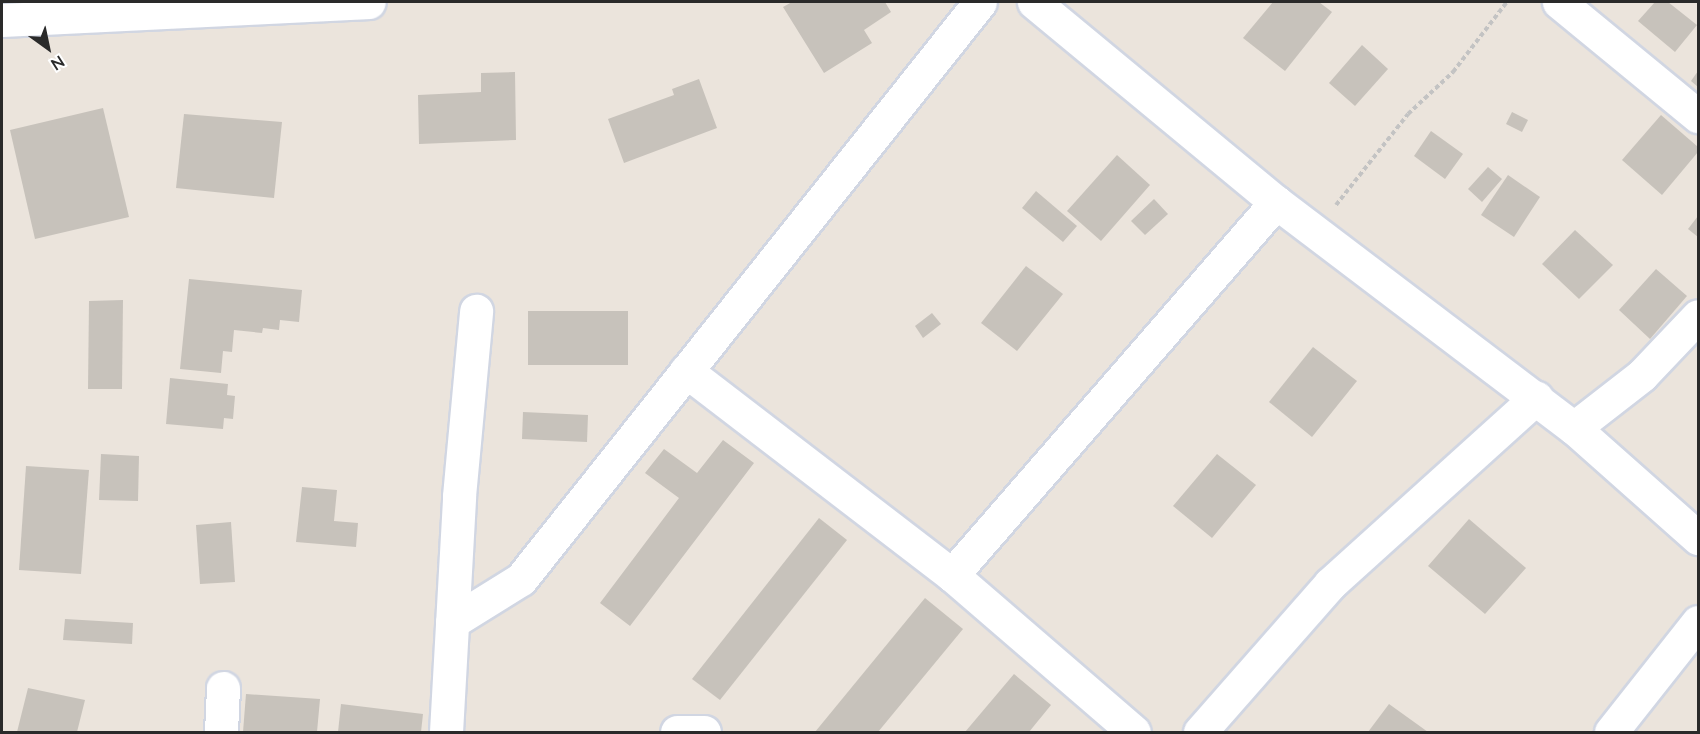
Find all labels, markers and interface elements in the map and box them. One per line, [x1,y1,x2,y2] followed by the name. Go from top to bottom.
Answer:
[18,18,78,78] north arrow
[48,52,68,75] text: N

